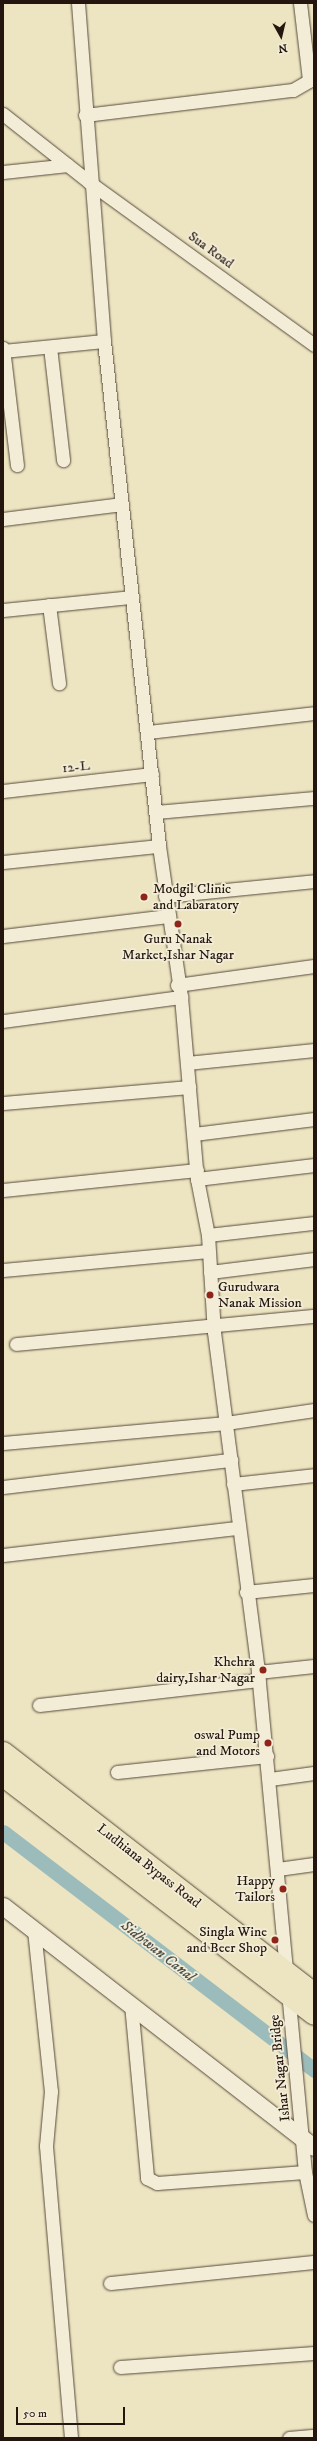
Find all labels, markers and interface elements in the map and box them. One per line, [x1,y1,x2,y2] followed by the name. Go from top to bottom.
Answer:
[261,16,301,56] north arrow
[277,40,288,55] text: N
[185,228,237,272] street label: Sua Road
[61,757,91,777] street label: 12-L
[153,881,239,914] place label: Modgil Clinic and Labaratory
[138,891,150,903] marker: Modgil Clinic and Labaratory
[173,919,183,929] marker: Guru Nanak Market,Ishar Nagar
[122,931,234,964] place label: Guru Nanak Market,Ishar Nagar
[218,1279,302,1312] place label: Gurudwara Nanak Mission
[205,1290,215,1300] marker: Gurudwara Nanak Mission
[156,1654,255,1686] place label: Khehra dairy,Ishar Nagar
[258,1665,268,1675] marker: Khehra dairy,Ishar Nagar
[194,1727,260,1760] place label: oswal Pump and Motors
[263,1738,273,1748] marker: oswal Pump and Motors
[94,1820,204,1912] street label: Ludhiana Bypass Road
[235,1873,275,1906] place label: Happy Tailors
[278,1884,288,1894] marker: Happy Tailors
[117,1917,199,1985] water label: Sidhwan Canal
[187,1924,267,1956] place label: Singla Wine and Beer Shop
[270,1935,280,1945] marker: Singla Wine and Beer Shop
[266,2014,294,2122] street label: Ishar Nagar Bridge
[18,2399,127,2425] scale bar
[23,2406,47,2421] text: 50 m

